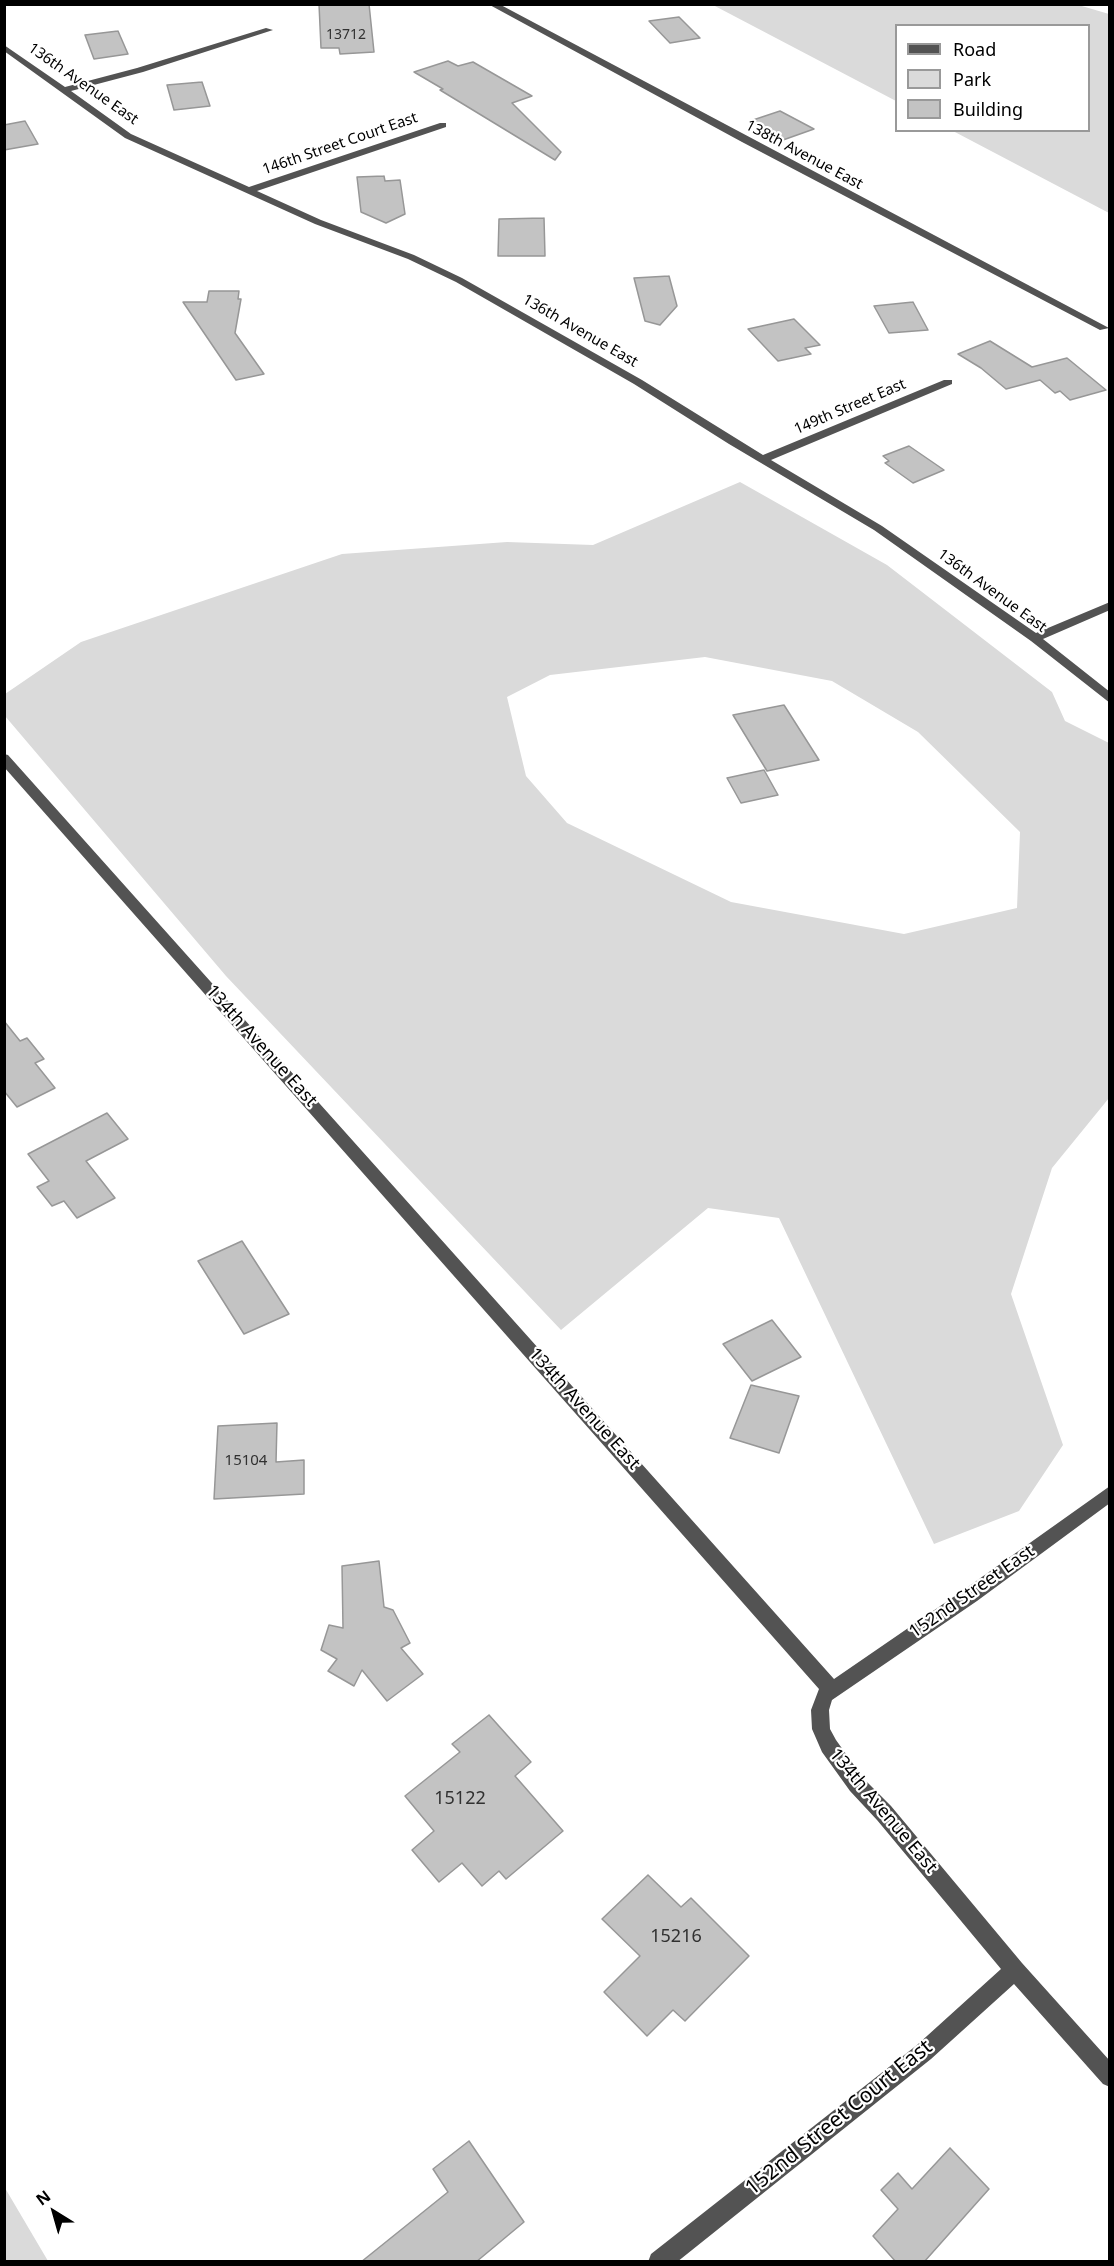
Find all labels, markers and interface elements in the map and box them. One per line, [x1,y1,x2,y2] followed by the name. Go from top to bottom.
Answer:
[895,24,1090,132] legend
[326,27,366,43] house number: 13712
[953,37,996,61] text: Road
[24,39,142,129] street label: 136th Avenue East
[953,67,991,91] text: Park
[953,97,1023,121] text: Building
[260,109,420,179] street label: 146th Street Court East
[742,116,866,194] street label: 138th Avenue East
[519,291,641,371] street label: 136th Avenue East
[792,375,908,439] street label: 149th Street East
[934,545,1050,637] street label: 136th Avenue East
[201,981,321,1111] street label: 134th Avenue East
[524,1344,644,1474] street label: 134th Avenue East
[225,1452,267,1470] house number: 15104
[905,1541,1039,1643] street label: 152nd Street East
[824,1744,942,1878] street label: 134th Avenue East
[434,1788,486,1810] house number: 15122
[650,1926,702,1948] house number: 15216
[740,2035,938,2201] street label: 152nd Street Court East
[24,2182,84,2242] north arrow
[31,2185,55,2210] text: N

